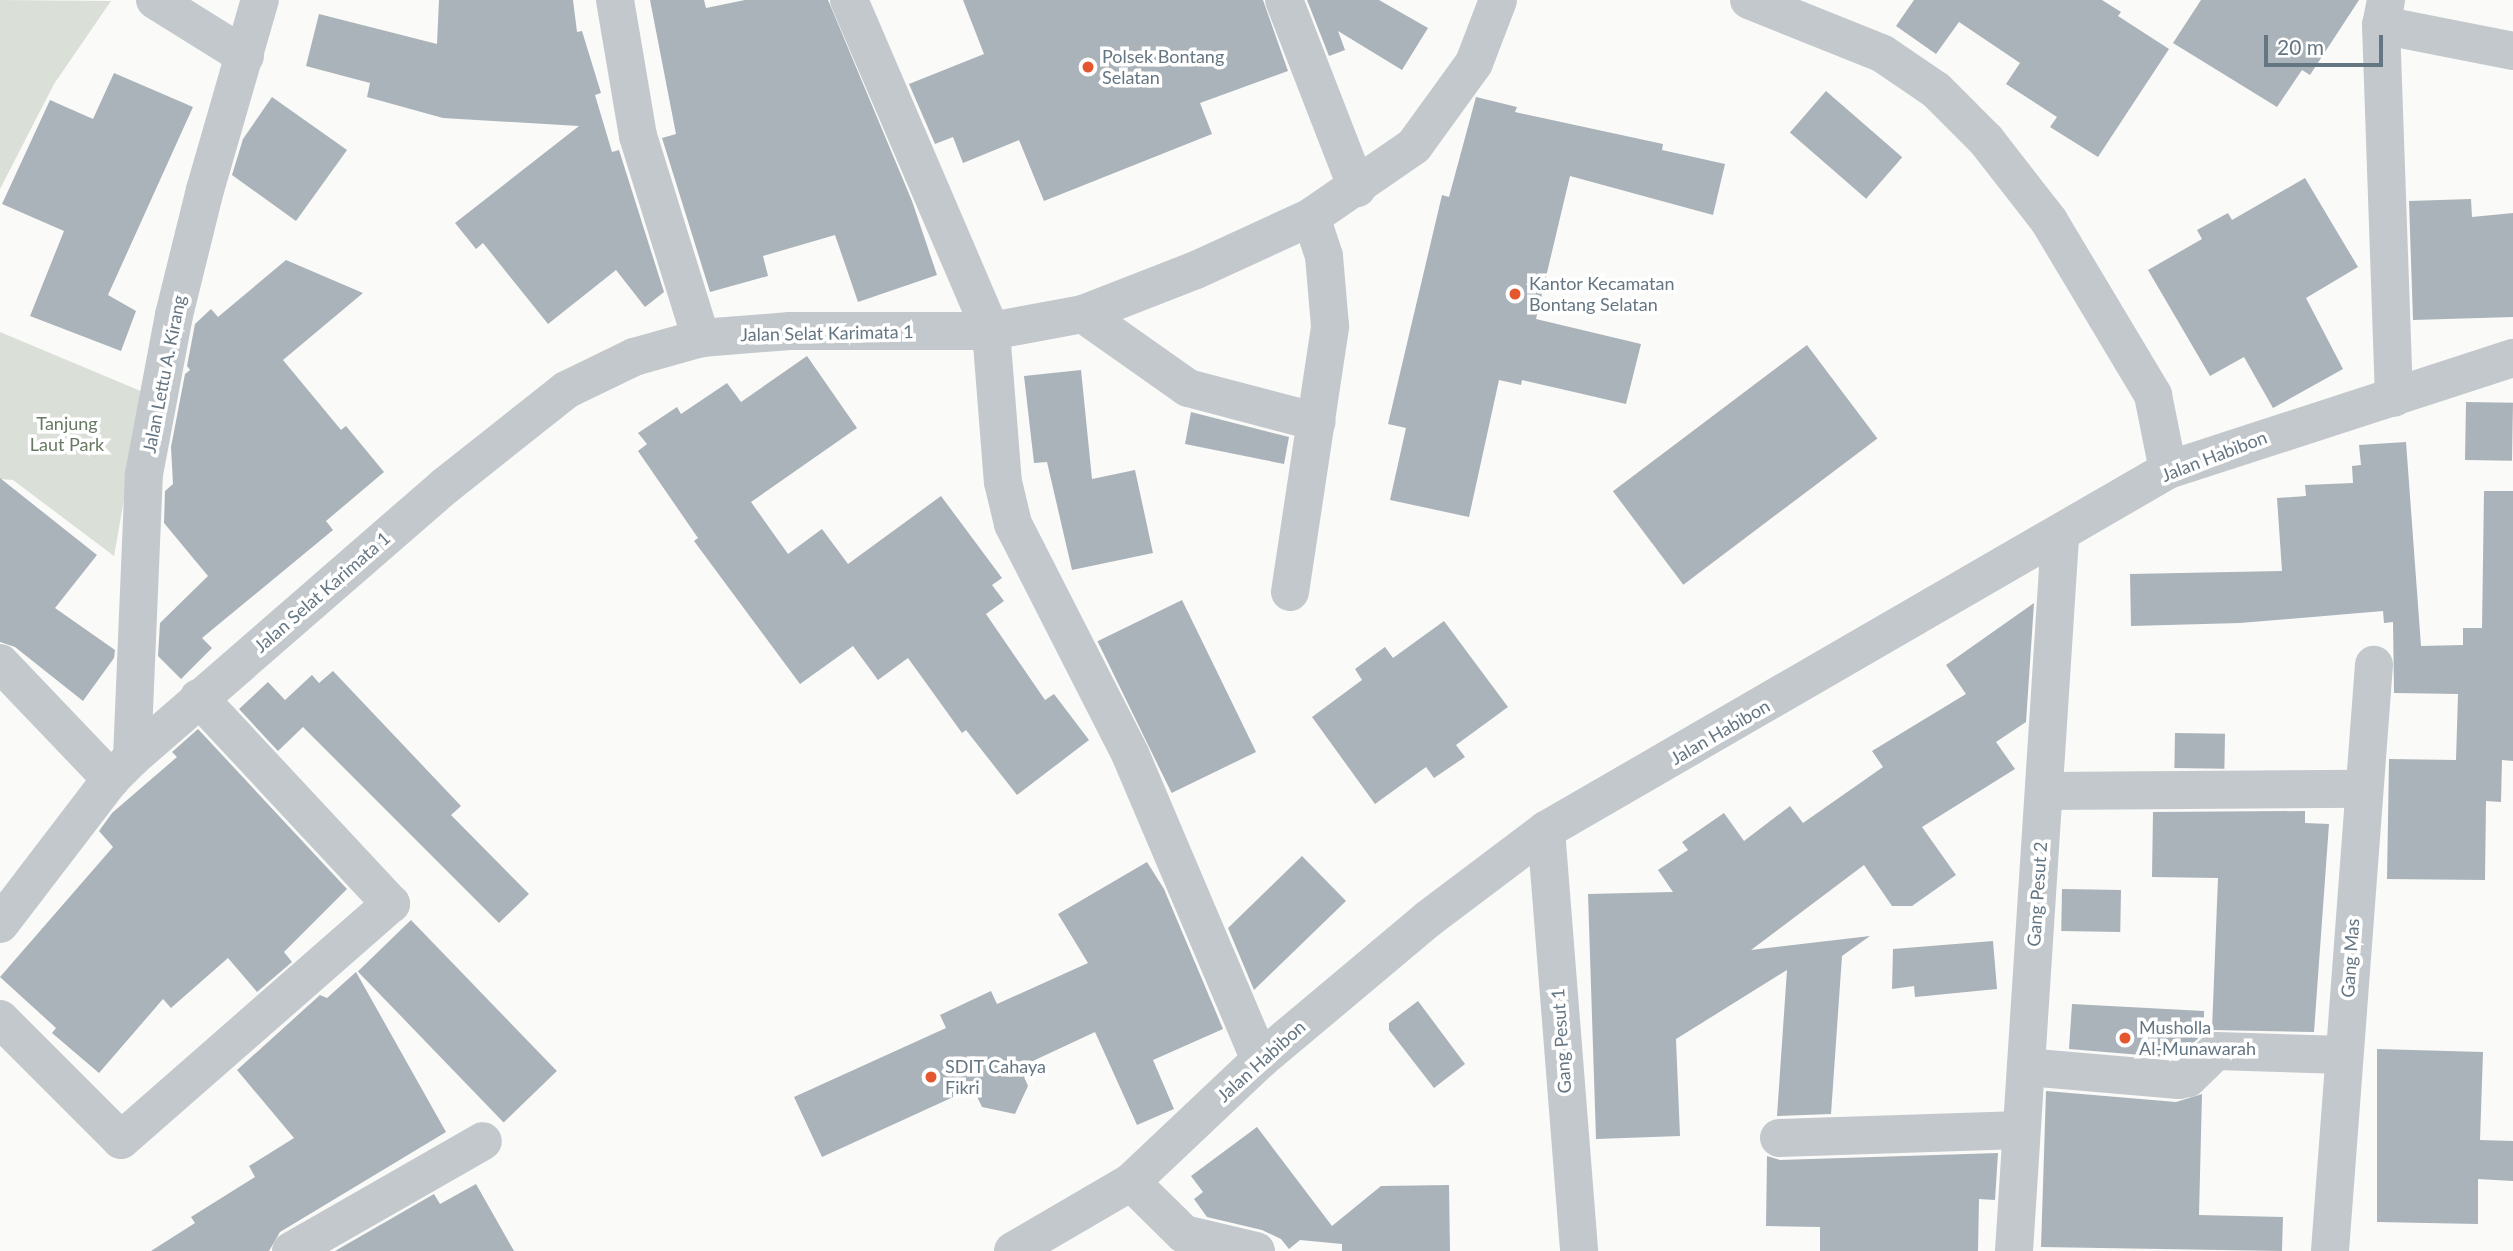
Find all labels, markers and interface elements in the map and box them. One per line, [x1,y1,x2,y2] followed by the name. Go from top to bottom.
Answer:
[2268,21,2387,65] scale bar
[2277,34,2324,59] text: 20 m
[1102,46,1224,88] place label: Polsek Bontang Selatan
[1080,59,1096,75] marker: Polsek Bontang Selatan
[1529,273,1675,316] place label: Kantor Kecamatan Bontang Selatan
[1507,286,1523,302] marker: Kantor Kecamatan Bontang Selatan
[138,293,190,455] street label: Jalan Lettu A. Kirang
[740,321,914,345] street label: Jalan Selat Karimata 1
[30,413,104,456] park label: Tanjung Laut Park
[2158,426,2270,486] street label: Jalan Habibon
[250,527,394,657] street label: Jalan Selat Karimata 1
[1666,695,1774,769] street label: Jalan Habibon
[2023,841,2051,947] street label: Gang Pesut 2
[2336,918,2364,998] street label: Gang Mas
[1547,988,1575,1094] street label: Gang Pesut 1
[1212,1016,1310,1106] street label: Jalan Habibon
[2139,1017,2256,1060] place label: Musholla Al-Munawarah
[2117,1030,2133,1046] marker: Musholla Al-Munawarah
[945,1056,1047,1098] place label: SDIT Cahaya Fikri
[923,1069,939,1085] marker: SDIT Cahaya Fikri

